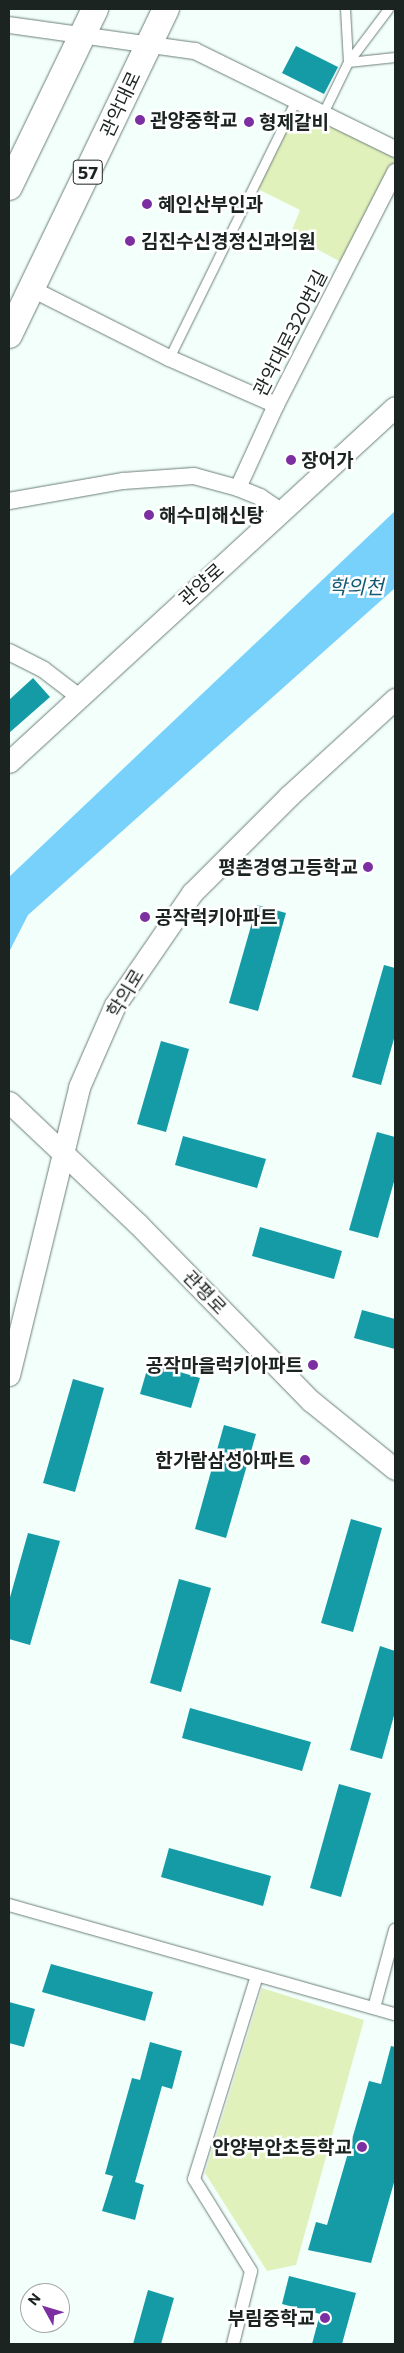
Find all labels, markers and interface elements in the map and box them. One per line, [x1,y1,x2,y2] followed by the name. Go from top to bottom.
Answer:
[95,67,145,141] street label: 관악대로
[150,109,237,131] place label: 관양중학교
[259,111,329,133] place label: 형제갈비
[134,114,146,126] marker: 관양중학교
[243,116,255,128] marker: 형제갈비
[72,156,104,188] road number: 57
[158,193,263,215] place label: 혜인산부인과
[140,197,154,211] marker: 혜인산부인과
[141,230,316,252] place label: 김진수신경정신과의원
[123,234,137,248] marker: 김진수신경정신과의원
[248,266,332,400] street label: 관악대로320번길
[301,449,353,471] place label: 장어가
[285,454,297,466] marker: 장어가
[159,504,264,526] place label: 해수미해신탕
[143,509,155,521] marker: 해수미해신탕
[174,558,228,610] street label: 관양로
[328,574,384,598] water label: 학의천
[218,856,358,878] place label: 평촌경영고등학교
[362,861,374,873] marker: 평촌경영고등학교
[155,906,277,928] place label: 공작럭키아파트
[139,911,151,923] marker: 공작럭키아파트
[102,965,148,1021] street label: 학의로
[179,1265,231,1319] street label: 관평로
[146,1354,303,1376] place label: 공작마을럭키아파트
[307,1359,319,1371] marker: 공작마을럭키아파트
[155,1449,295,1471] place label: 한가람삼성아파트
[299,1454,311,1466] marker: 한가람삼성아파트
[212,2136,352,2158] place label: 안양부안초등학교
[356,2141,368,2153] marker: 안양부안초등학교
[20,2283,70,2333] north arrow
[24,2289,44,2308] text: N
[228,2307,315,2329] place label: 부림중학교
[319,2312,331,2324] marker: 부림중학교

